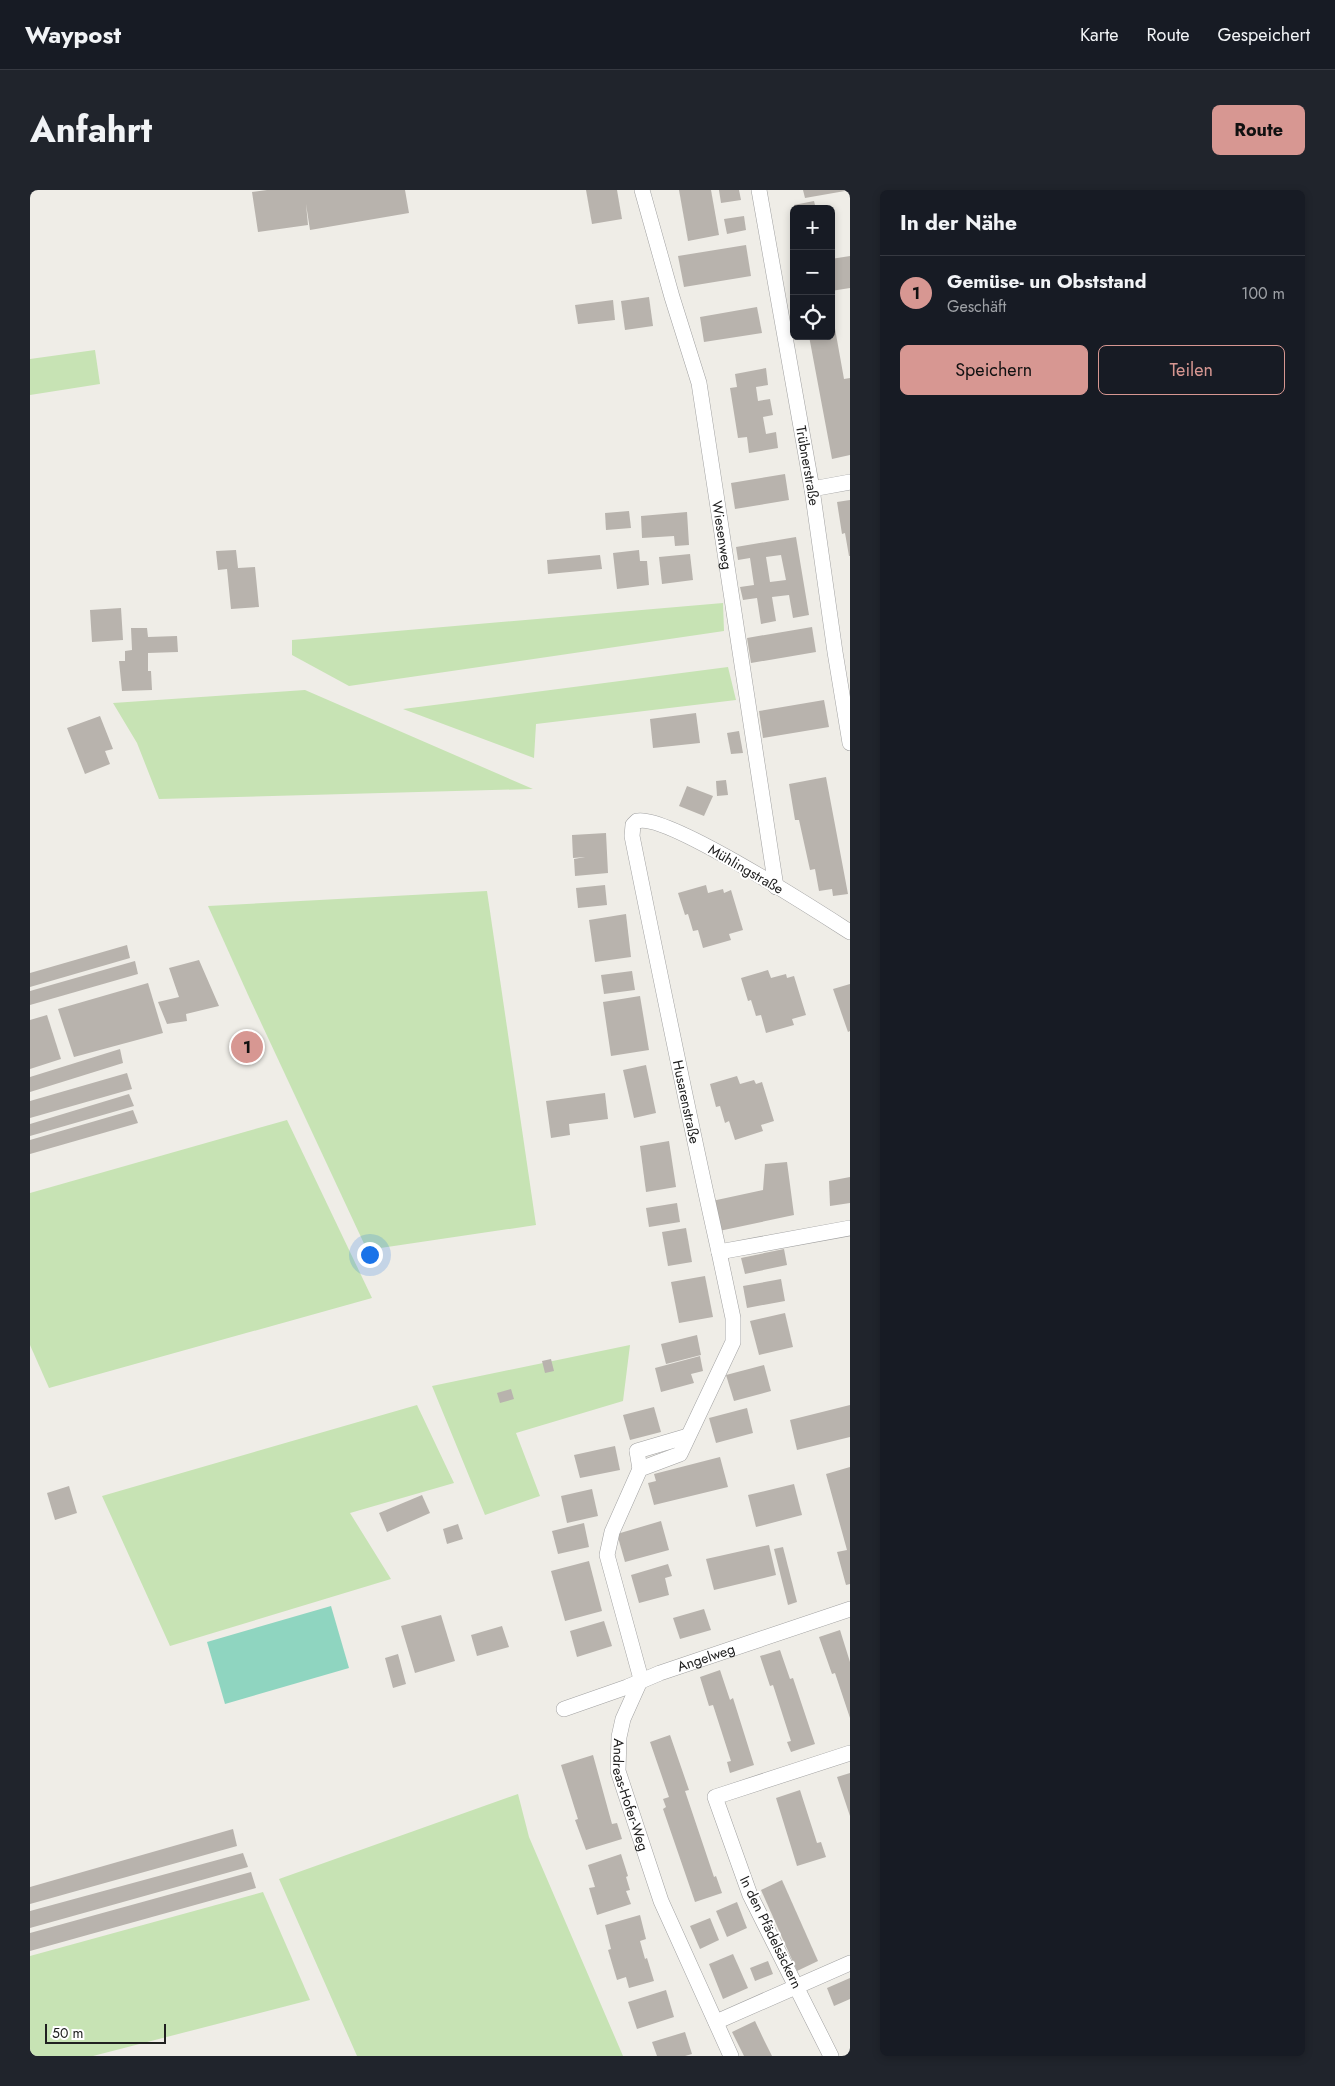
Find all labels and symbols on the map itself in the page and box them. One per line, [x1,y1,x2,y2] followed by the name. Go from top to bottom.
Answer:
[791,424,824,507] street label: Trübnerstraße
[707,499,737,571] street label: Wiesenweg
[705,839,787,899] street label: Mühlingstraße
[231,1028,263,1066] pin: 1
[668,1058,705,1145] street label: Husarenstraße
[357,1242,383,1268] your location
[674,1639,737,1677] street label: Angelweg
[607,1738,654,1854] street label: Andreas-Hofer-Weg
[735,1872,807,1992] street label: In den Pfädelsäckern
[45,2021,166,2044] scale bar

